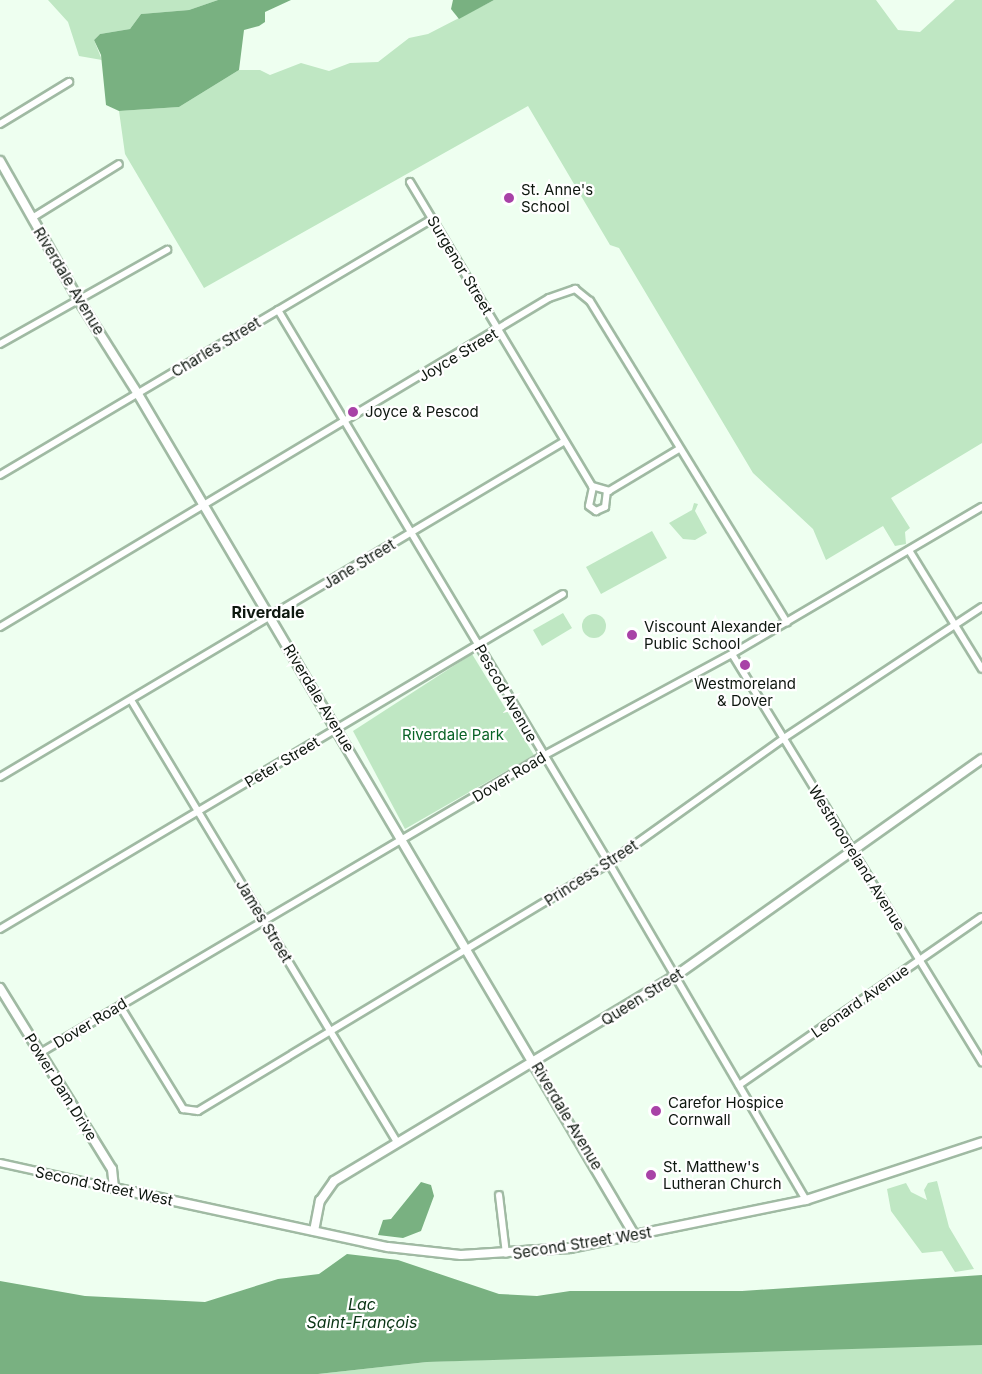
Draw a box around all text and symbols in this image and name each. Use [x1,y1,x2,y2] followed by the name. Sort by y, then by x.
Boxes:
[521,180,593,215] place label: St. Anne's School
[502,191,516,205] marker: St. Anne's School
[423,212,497,318] street label: Surgenor Street
[30,224,108,338] street label: Riverdale Avenue
[168,313,264,381] street label: Charles Street
[415,324,501,386] street label: Joyce Street
[365,403,479,421] place label: Joyce & Pescod
[346,405,360,419] marker: Joyce & Pescod
[320,535,398,593] street label: Jane Street
[231,602,305,622] district label: Riverdale
[644,617,782,652] place label: Viscount Alexander Public School
[625,628,639,642] marker: Viscount Alexander Public School
[280,641,358,755] street label: Riverdale Avenue
[471,641,541,745] street label: Pescod Avenue
[738,658,752,672] marker: Westmoreland & Dover
[694,674,796,709] place label: Westmoreland & Dover
[402,726,504,744] park label: Riverdale Park
[241,733,323,791] street label: Peter Street
[469,748,549,806] street label: Dover Road
[805,782,909,934] street label: Westmooreland Avenue
[541,836,641,910] street label: Princess Street
[232,876,296,966] street label: James Street
[808,961,912,1041] street label: Leonard Avenue
[598,965,686,1029] street label: Queen Street
[50,994,130,1052] street label: Dover Road
[21,1030,101,1144] street label: Power Dam Drive
[528,1059,606,1173] street label: Riverdale Avenue
[668,1093,784,1128] place label: Carefor Hospice Cornwall
[649,1104,663,1118] marker: Carefor Hospice Cornwall
[663,1157,782,1192] place label: St. Matthew's Lutheran Church
[33,1163,175,1209] street label: Second Street West
[644,1168,658,1182] marker: St. Matthew's Lutheran Church
[511,1223,653,1263] street label: Second Street West
[307,1294,417,1332] water label: Lac Saint-François

